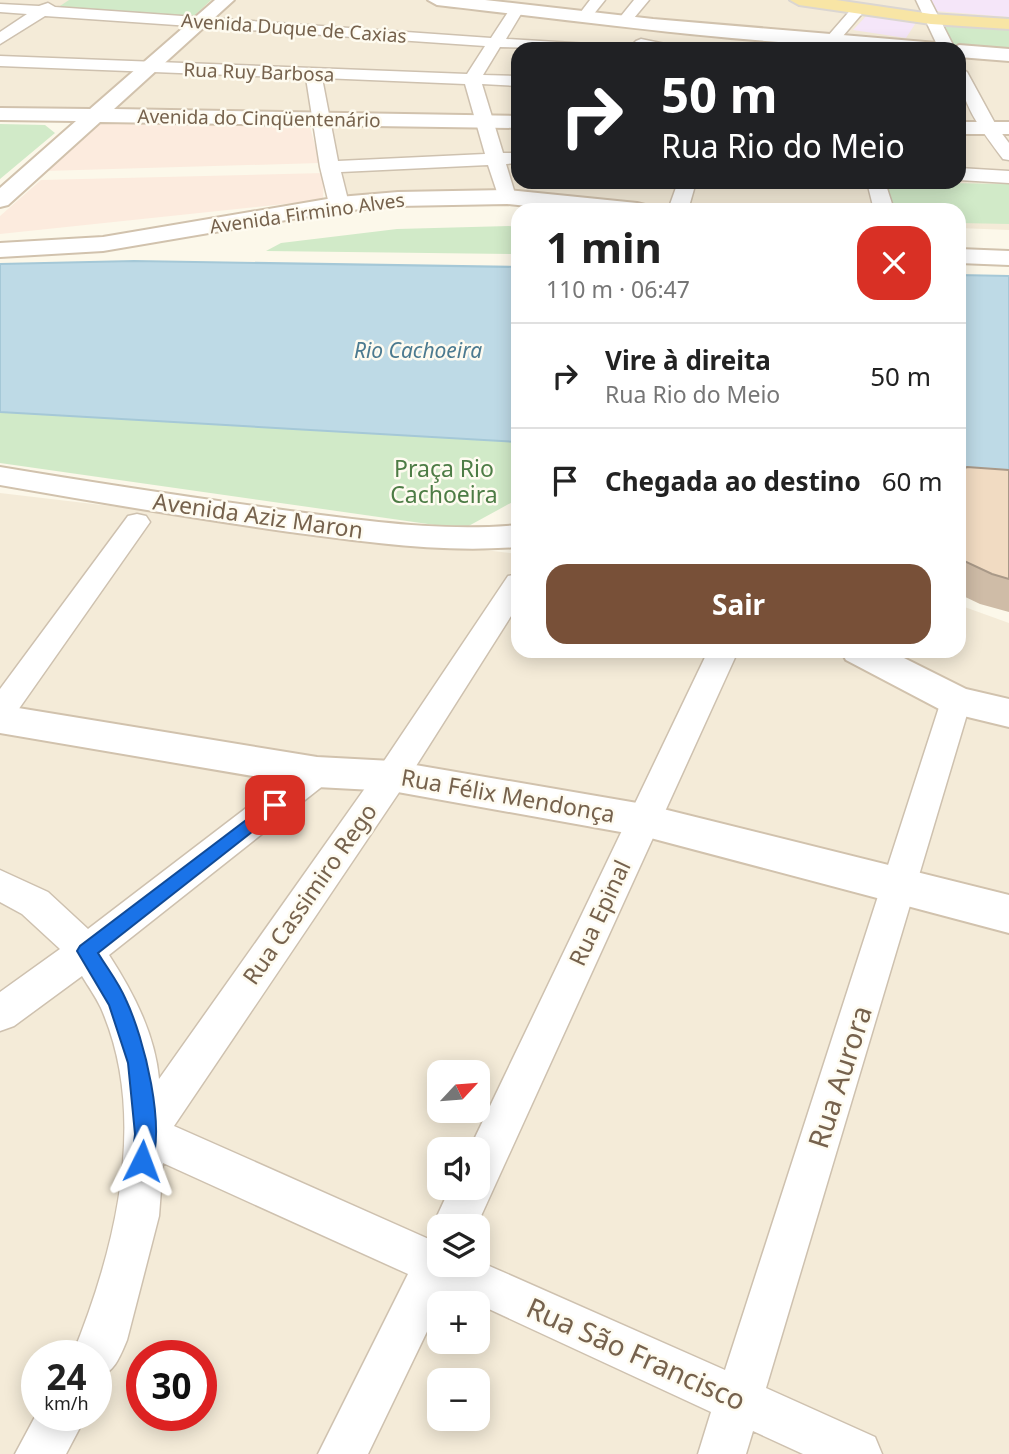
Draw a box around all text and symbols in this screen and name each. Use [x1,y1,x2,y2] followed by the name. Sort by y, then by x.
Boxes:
[180,7,408,49] street label: Avenida Duque de Caxias
[183,56,335,88] street label: Rua Ruy Barbosa
[661,61,778,127] text: 50 m
[546,70,637,161] icon: right
[137,103,381,133] street label: Avenida do Cinqüentenário
[661,124,905,167] text: Rua Rio do Meio
[208,186,406,240] street label: Avenida Firmino Alves
[546,218,662,275] text: 1 min
[857,226,931,300] button: close
[546,273,690,305] text: 110 m · 06:47
[354,336,482,364] water label: Rio Cachoeira
[605,342,771,378] text: Vire à direita
[546,357,584,395] icon: right
[870,358,931,394] text: 50 m
[605,378,780,410] text: Rua Rio do Meio
[390,452,498,510] park label: Praça Rio Cachoeira
[546,462,584,500] icon: arrive
[605,463,861,499] text: Chegada ao destino
[882,463,943,499] text: 60 m
[151,484,365,546] street label: Avenida Aziz Maron
[546,564,931,644] button: Sair
[399,760,618,830] street label: Rua Félix Mendonça
[245,775,305,835] pin
[256,786,294,824] icon: arrive
[235,796,384,990] street label: Rua Cassimiro Rego
[561,854,638,971] street label: Rua Epinal
[798,1001,880,1153] street label: Rua Aurora
[427,1060,490,1124] north arrow
[427,1060,490,1431] map controls
[105,1124,179,1198] position arrow
[427,1137,490,1200] button: sound
[427,1214,490,1277] button: layers
[521,1288,752,1418] street label: Rua São Francisco
[427,1291,490,1354] button: +
[126,1340,217,1431] speed limit sign: 30
[46,1353,87,1400] text: 24
[427,1368,490,1431] button: −
[44,1391,89,1415] text: km/h

